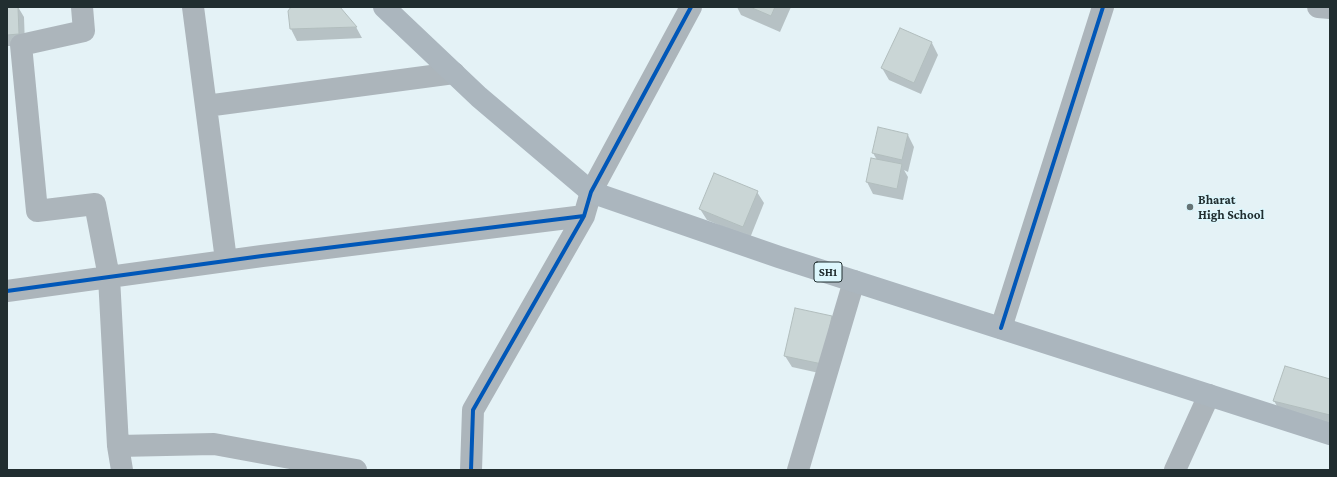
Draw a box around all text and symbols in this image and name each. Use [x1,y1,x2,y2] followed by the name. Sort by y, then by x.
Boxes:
[1198,192,1264,223] place label: Bharat High School
[1185,202,1195,212] marker: Bharat High School
[814,262,842,282] road number: SH1

